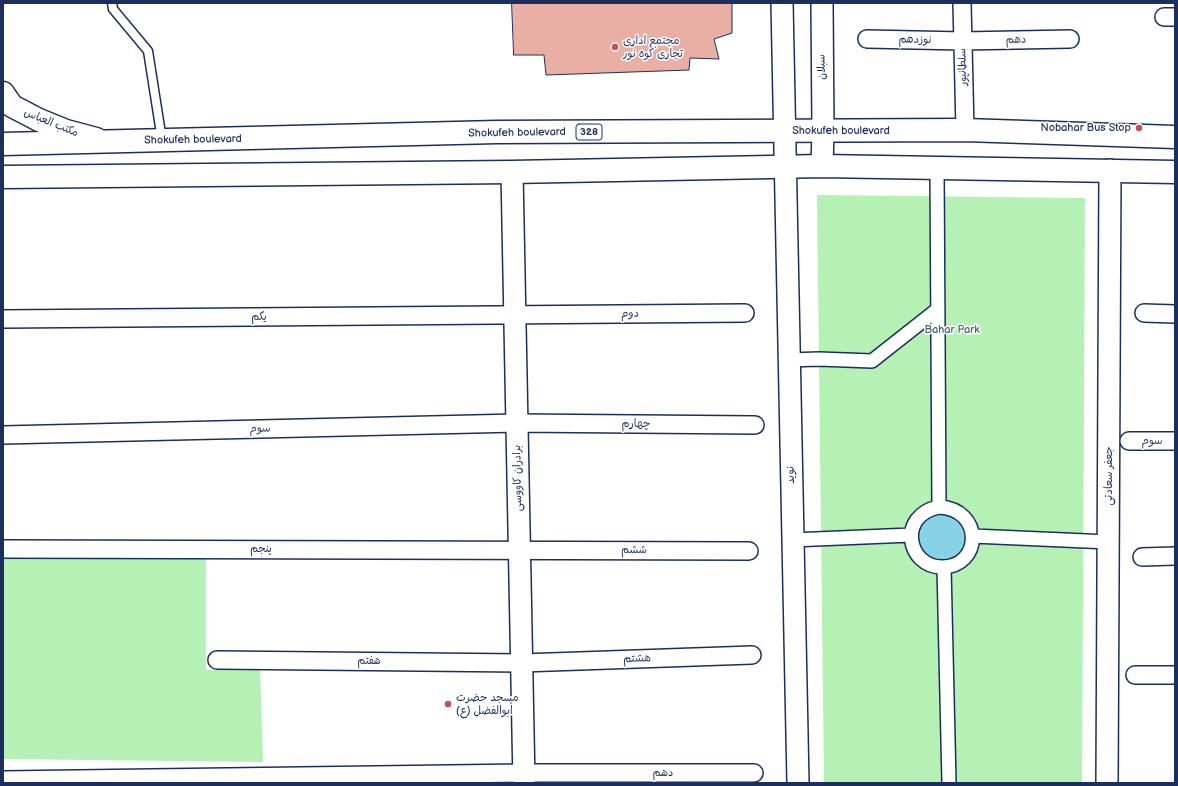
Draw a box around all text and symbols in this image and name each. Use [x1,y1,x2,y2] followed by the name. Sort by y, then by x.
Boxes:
[898,33,932,47] street label: نوزدهم
[1005,33,1027,47] street label: دهم
[623,34,683,60] place label: مجتمع اداری تجاری کوه نور
[610,42,620,52] marker: مجتمع اداری تجاری کوه نور
[956,48,970,86] street label: سلطانپور
[815,54,829,80] street label: سبلان
[22,106,80,140] street label: مکتب العباس
[1040,121,1131,135] place label: Nobahar Bus Stop
[1134,123,1144,133] marker: Nobahar Bus Stop
[576,124,602,140] road number: 328
[792,124,890,138] street label: Shokufeh boulevard
[468,126,566,140] street label: Shokufeh boulevard
[144,133,242,147] street label: Shokufeh boulevard
[621,307,639,321] street label: دوم
[251,310,267,324] street label: یکم
[924,323,980,337] park label: Bahar Park
[621,417,651,431] street label: چهارم
[249,422,271,436] street label: سوم
[1142,434,1162,448] street label: سوم
[511,445,525,511] street label: برادران کاووسی
[1102,446,1116,506] street label: جعفر سعادتی
[784,466,798,484] street label: نوید
[250,542,272,556] street label: پنجم
[621,543,647,557] street label: ششم
[623,652,651,666] street label: هشتم
[357,654,381,668] street label: هفتم
[456,691,519,717] place label: مسجد حضرت ابوالفضل (ع)
[443,699,453,709] marker: مسجد حضرت ابوالفضل (ع)
[653,766,673,780] street label: دهم

